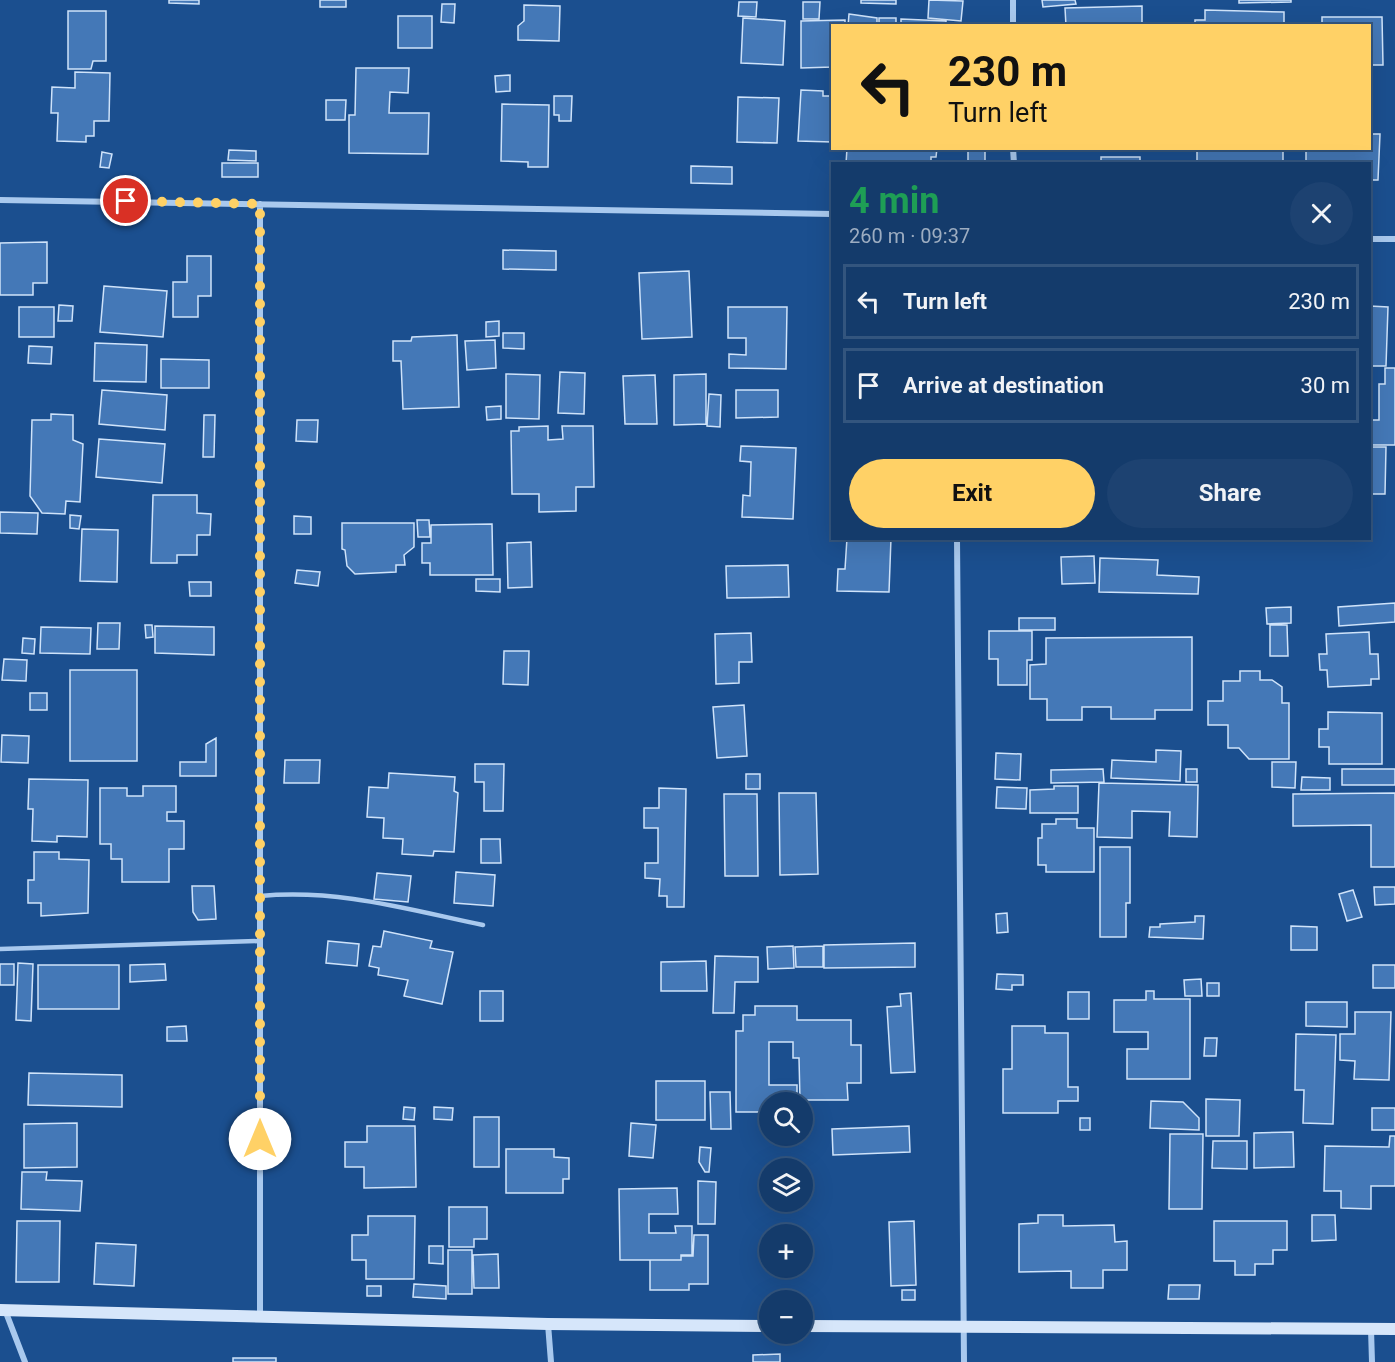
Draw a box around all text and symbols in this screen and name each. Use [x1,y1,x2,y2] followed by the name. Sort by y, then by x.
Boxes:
[948,47,1067,96] text: 230 m
[849,48,927,126] icon: left
[948,97,1048,129] text: Turn left
[100,175,151,226] pin
[849,180,940,222] text: 4 min
[1290,182,1353,245] button: close
[109,184,142,217] icon: arrive
[849,224,970,248] text: 260 m · 09:37
[852,285,885,318] icon: left
[903,289,987,314] text: Turn left
[1288,289,1350,314] text: 230 m
[852,369,885,402] icon: arrive
[903,373,1104,398] text: Arrive at destination
[1301,373,1350,398] text: 30 m
[849,459,1095,528] button: Exit
[1107,459,1353,528] button: Share
[759,1092,813,1344] map controls
[759,1092,813,1146] button: search
[228,1107,292,1171] position arrow
[759,1158,813,1212] button: layers
[759,1224,813,1278] button: +
[759,1290,813,1344] button: −

